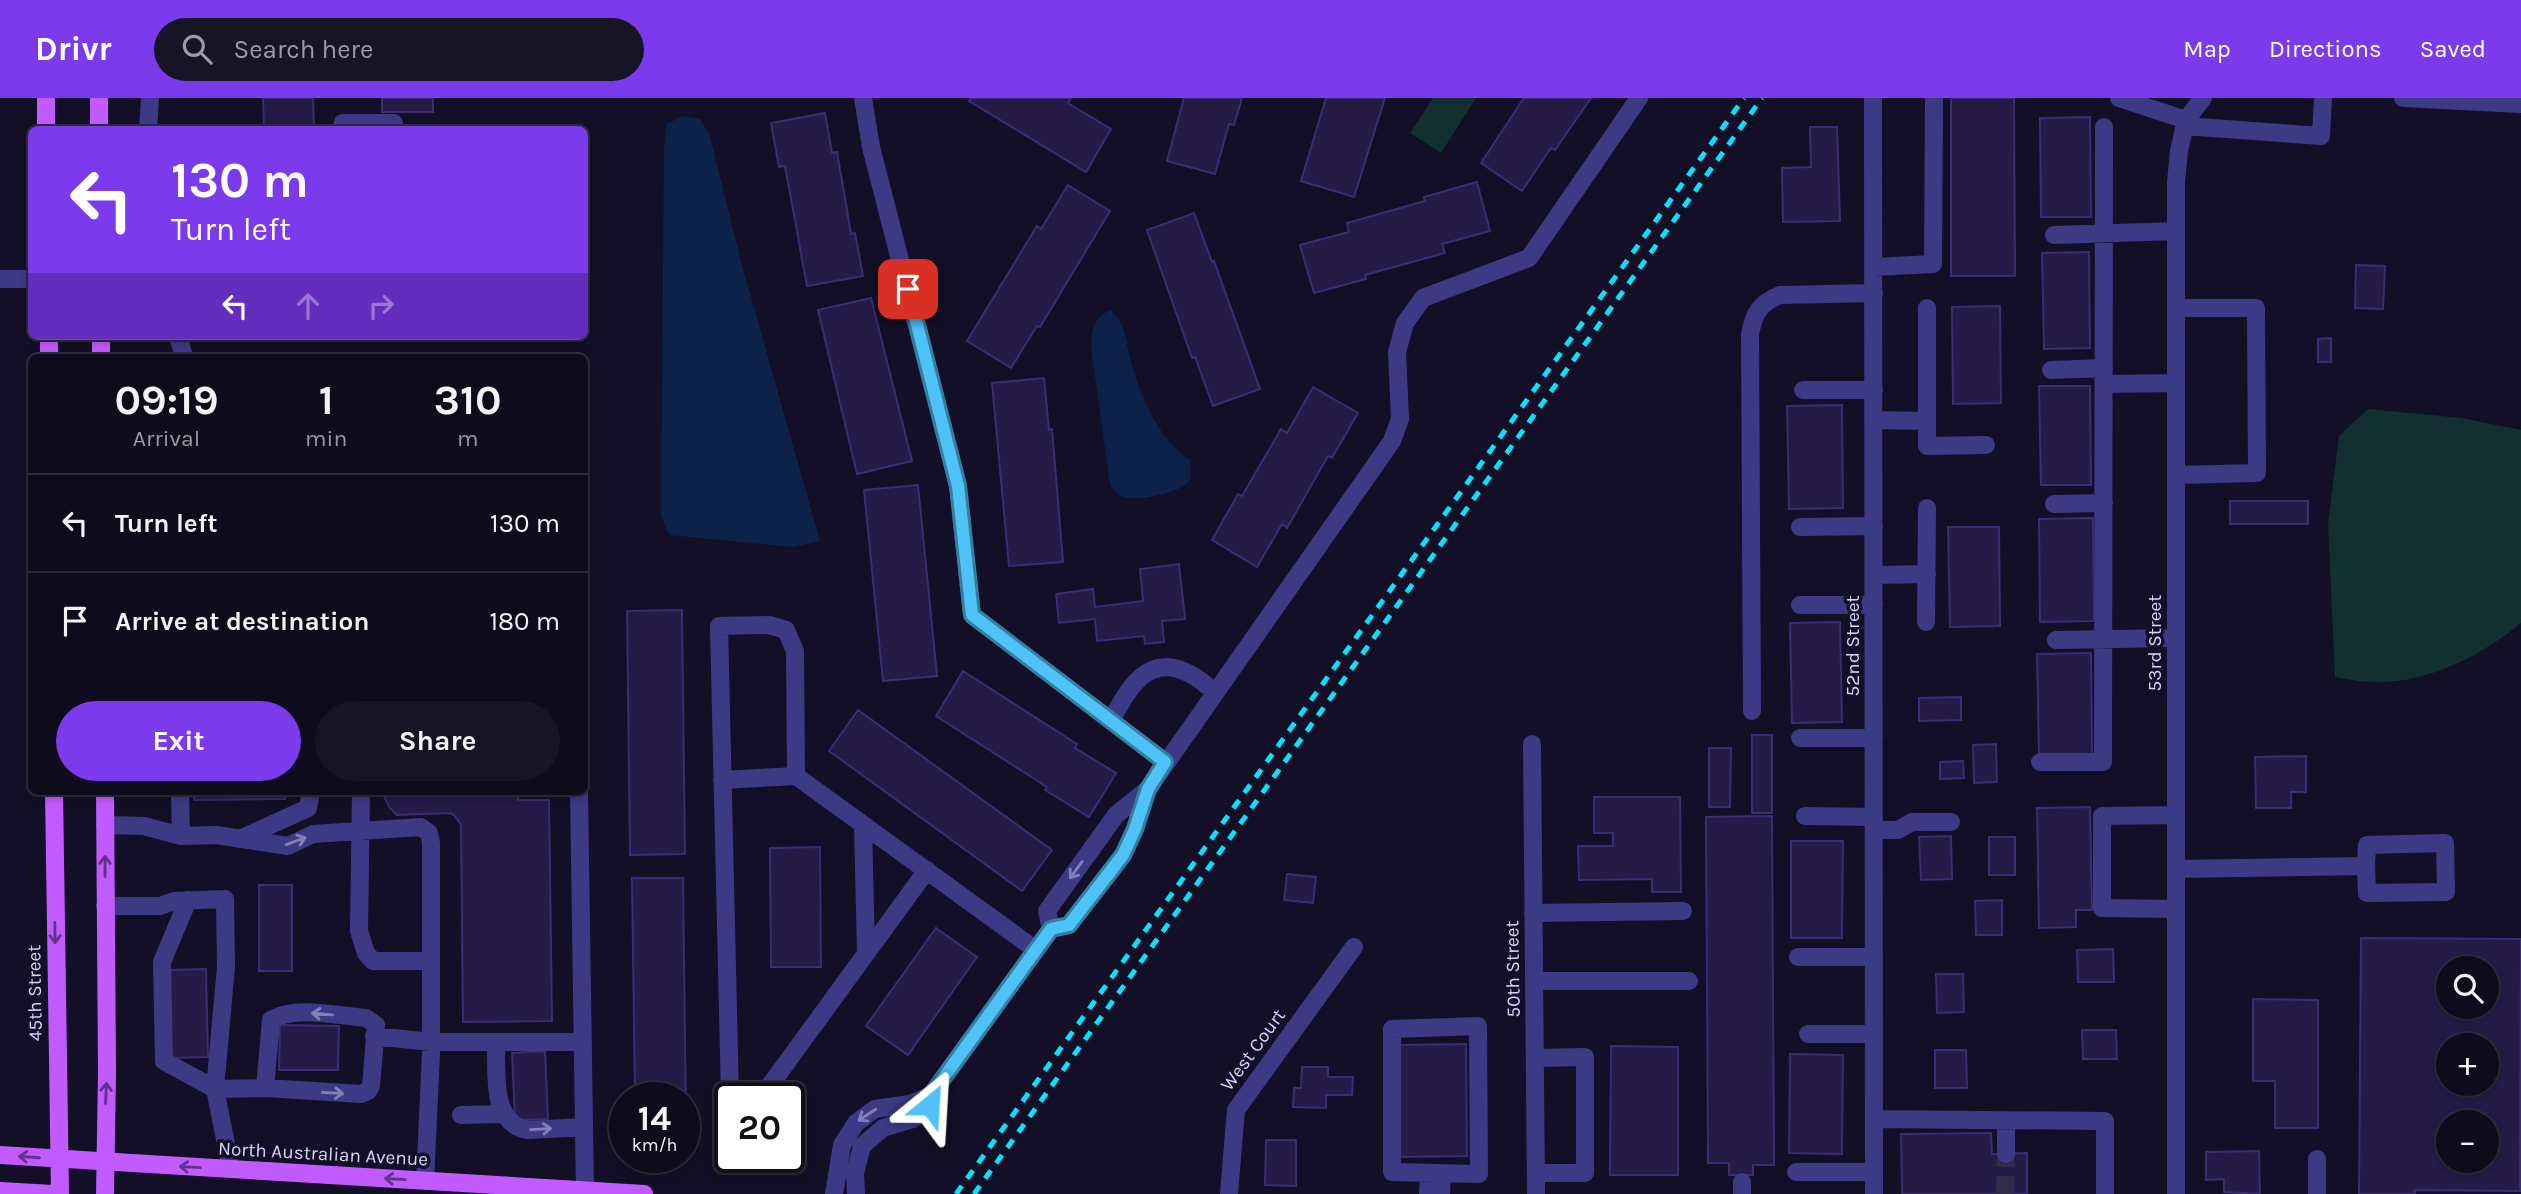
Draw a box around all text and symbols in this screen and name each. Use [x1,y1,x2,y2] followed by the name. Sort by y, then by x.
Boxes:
[154,18,644,81] search box
[35,30,112,68] text: Drivr
[178,30,216,68] icon: search
[234,34,373,65] text: Search here
[2183,35,2231,63] text: Map
[2269,35,2382,63] text: Directions
[2420,35,2486,63] text: Saved
[171,152,309,209] text: 130 m
[56,154,147,245] icon: left
[171,211,291,248] text: Turn left
[878,259,938,319] pin
[889,270,927,308] icon: arrive
[216,287,254,325] icon: left
[289,287,327,325] icon: ahead
[362,287,400,325] icon: right
[114,375,219,425] text: 09:19
[319,375,334,425] text: 1
[434,375,502,425] text: 310
[133,425,200,452] text: Arrival
[305,425,347,452] text: min
[457,425,478,452] text: m
[56,504,94,542] icon: left
[115,508,217,539] text: Turn left
[490,508,560,539] text: 130 m
[1842,595,1864,697] street label: 52nd Street
[2144,595,2166,691] street label: 53rd Street
[56,602,94,640] icon: arrive
[115,606,369,637] text: Arrive at destination
[490,606,560,637] text: 180 m
[56,701,301,781] button: Exit
[315,701,560,781] button: Share
[285,834,306,846] one-way arrow
[98,855,112,878] one-way arrow
[1069,860,1083,879] one-way arrow
[1501,920,1525,1018] street label: 50th Street
[48,921,62,944] one-way arrow
[23,945,47,1041] street label: 45th Street
[2436,956,2499,1173] map controls
[2436,956,2499,1019] button: search
[1216,1005,1290,1095] street label: West Court
[311,1007,334,1020] one-way arrow
[2436,1033,2499,1096] button: +
[893,1068,967,1142] position arrow
[100,1082,113,1105] one-way arrow
[714,1082,805,1173] speed limit sign: 20
[321,1086,344,1099] one-way arrow
[638,1098,671,1139] text: 14
[858,1108,877,1123] one-way arrow
[2436,1110,2499,1173] button: −
[529,1122,552,1135] one-way arrow
[632,1134,677,1156] text: km/h
[217,1138,429,1170] street label: North Australian Avenue
[18,1150,41,1163] one-way arrow
[179,1160,202,1173] one-way arrow
[384,1172,406,1185] one-way arrow

